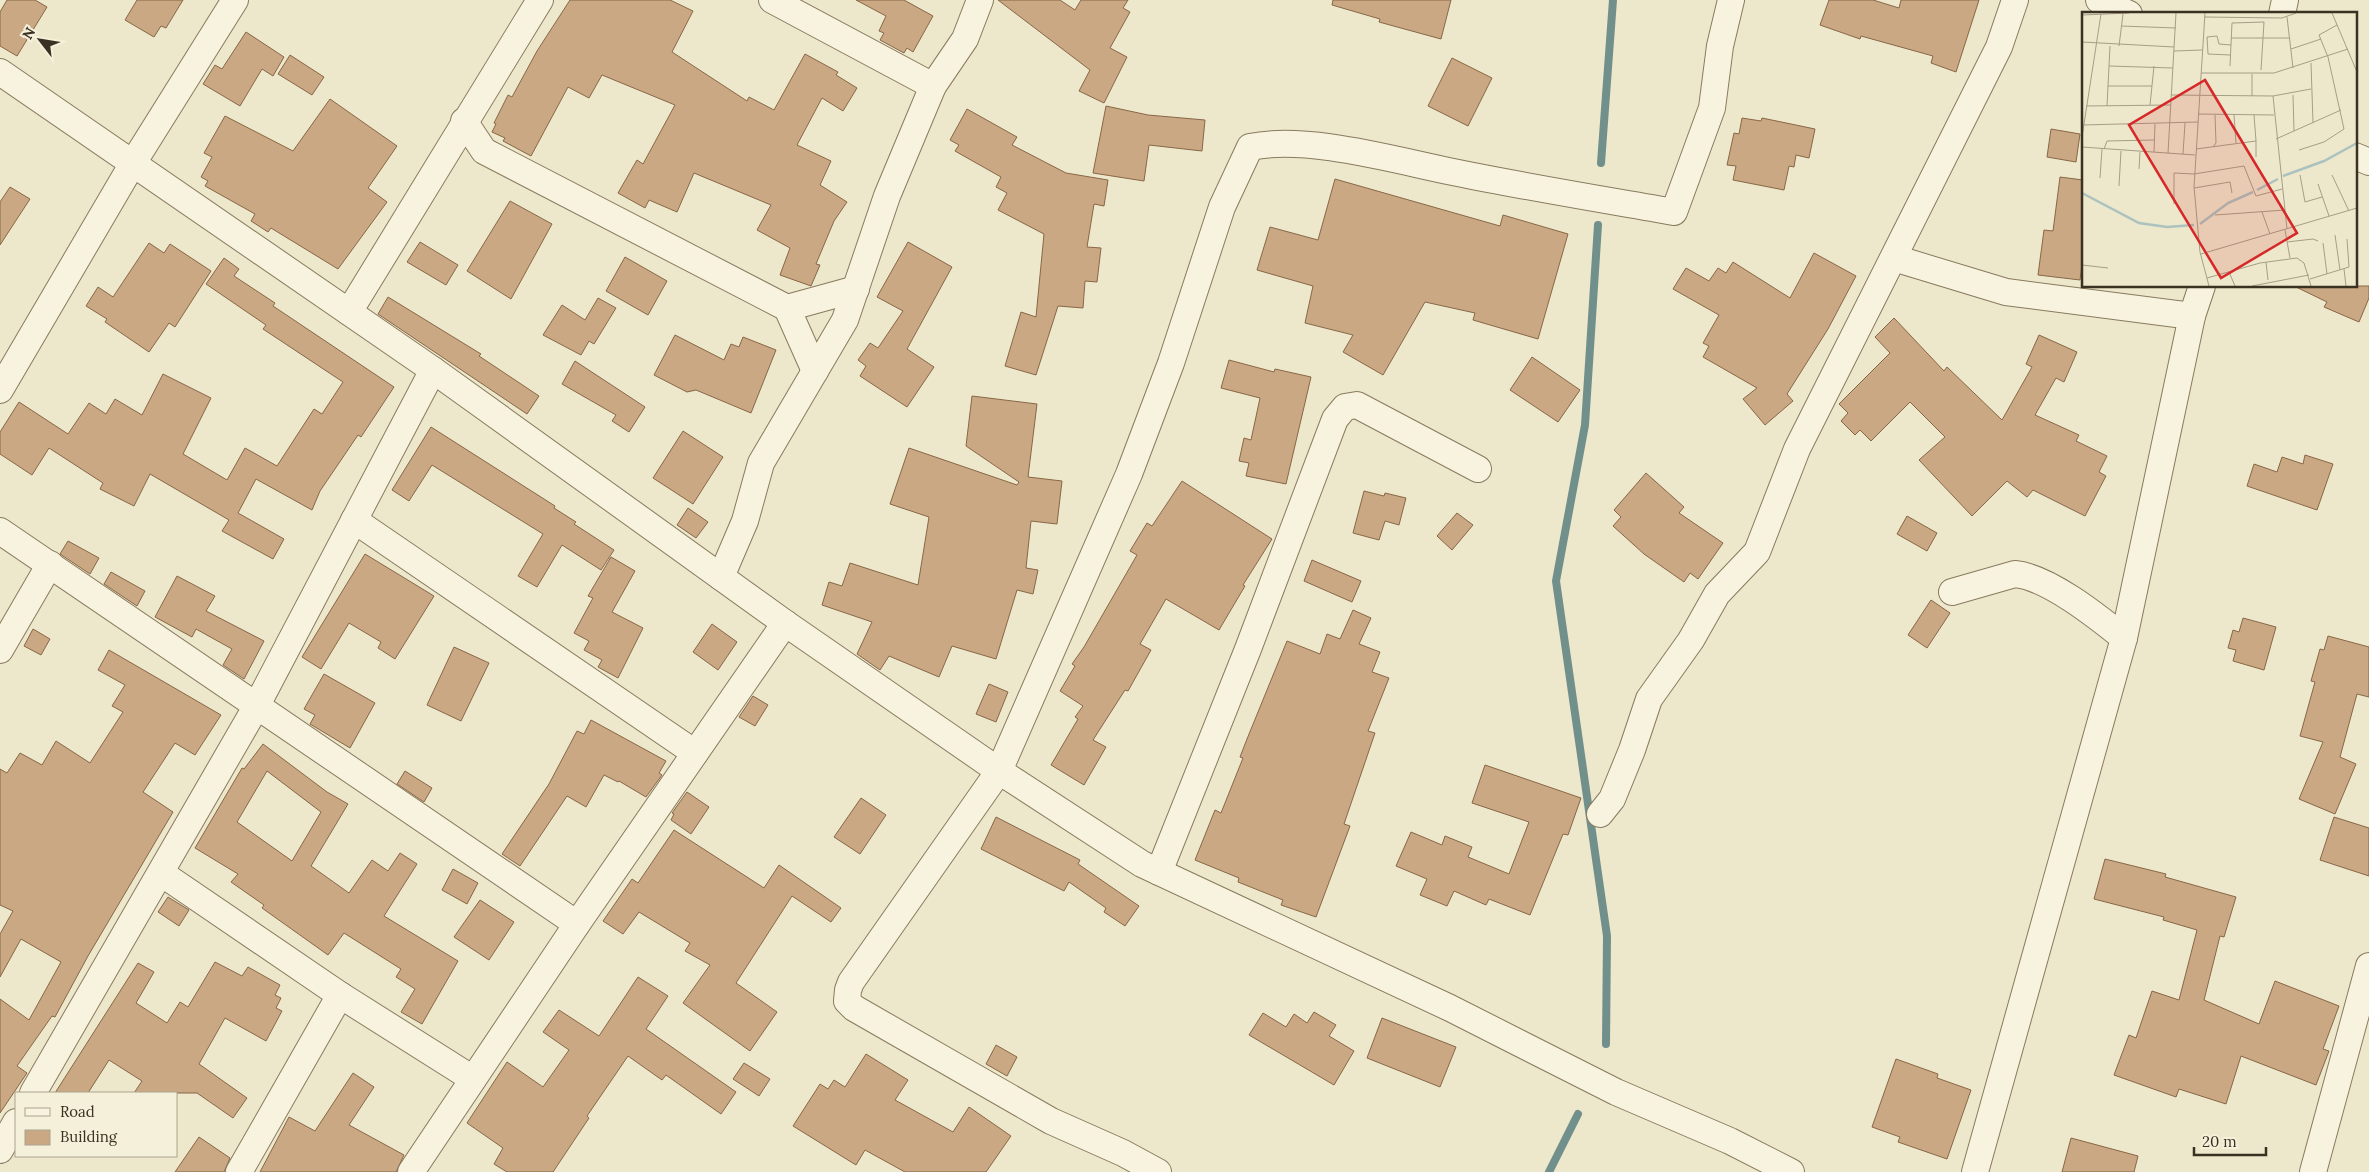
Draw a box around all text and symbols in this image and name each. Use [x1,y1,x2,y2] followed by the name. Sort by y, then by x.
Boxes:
[2082,12,2356,288] inset map
[15,15,65,65] north arrow
[18,24,39,43] text: N
[15,1092,178,1157] legend
[60,1102,95,1121] text: Road
[2194,1124,2266,1156] scale bar
[60,1127,118,1146] text: Building
[2202,1132,2237,1151] text: 20 m

